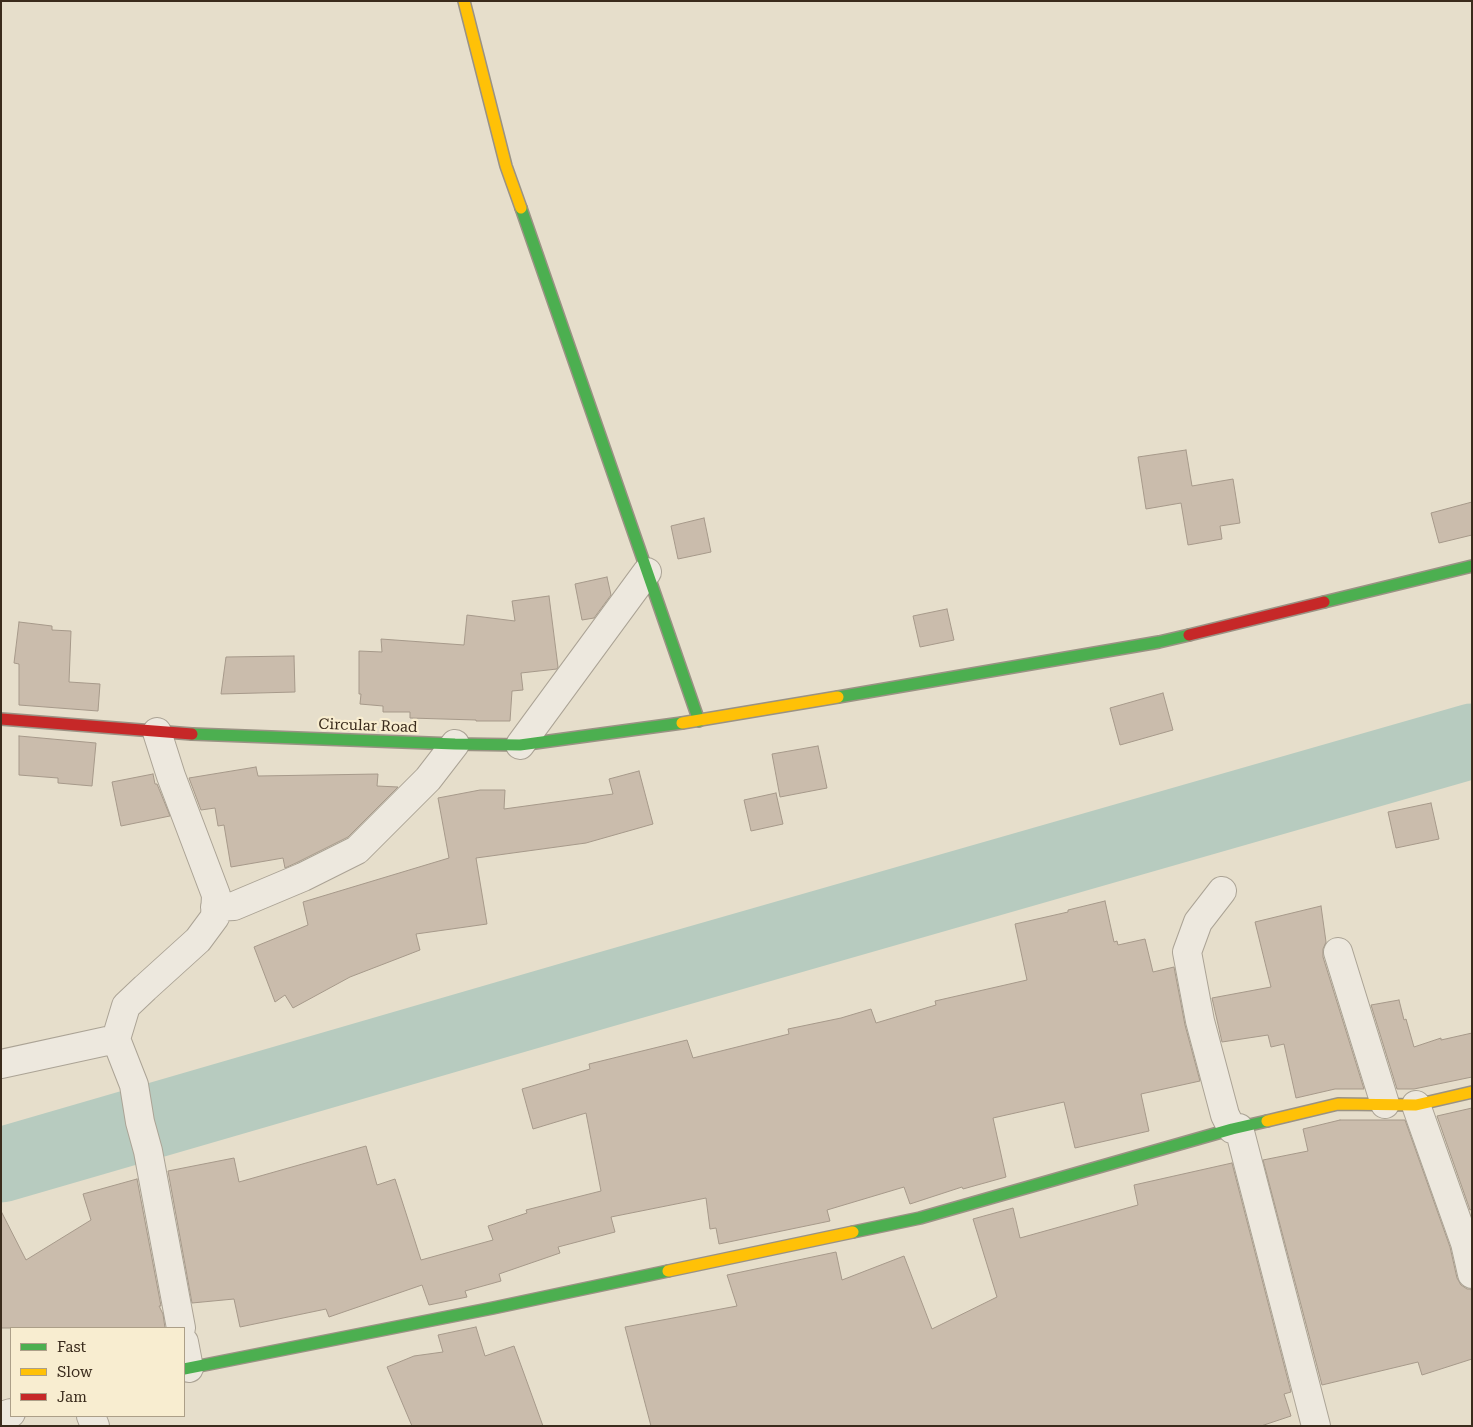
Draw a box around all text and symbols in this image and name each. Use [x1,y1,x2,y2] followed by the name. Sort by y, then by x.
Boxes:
[318,715,418,737] street label: Circular Road
[10,1327,185,1417] legend
[57,1338,86,1356] text: Fast
[57,1363,92,1381] text: Slow
[57,1388,87,1406] text: Jam

